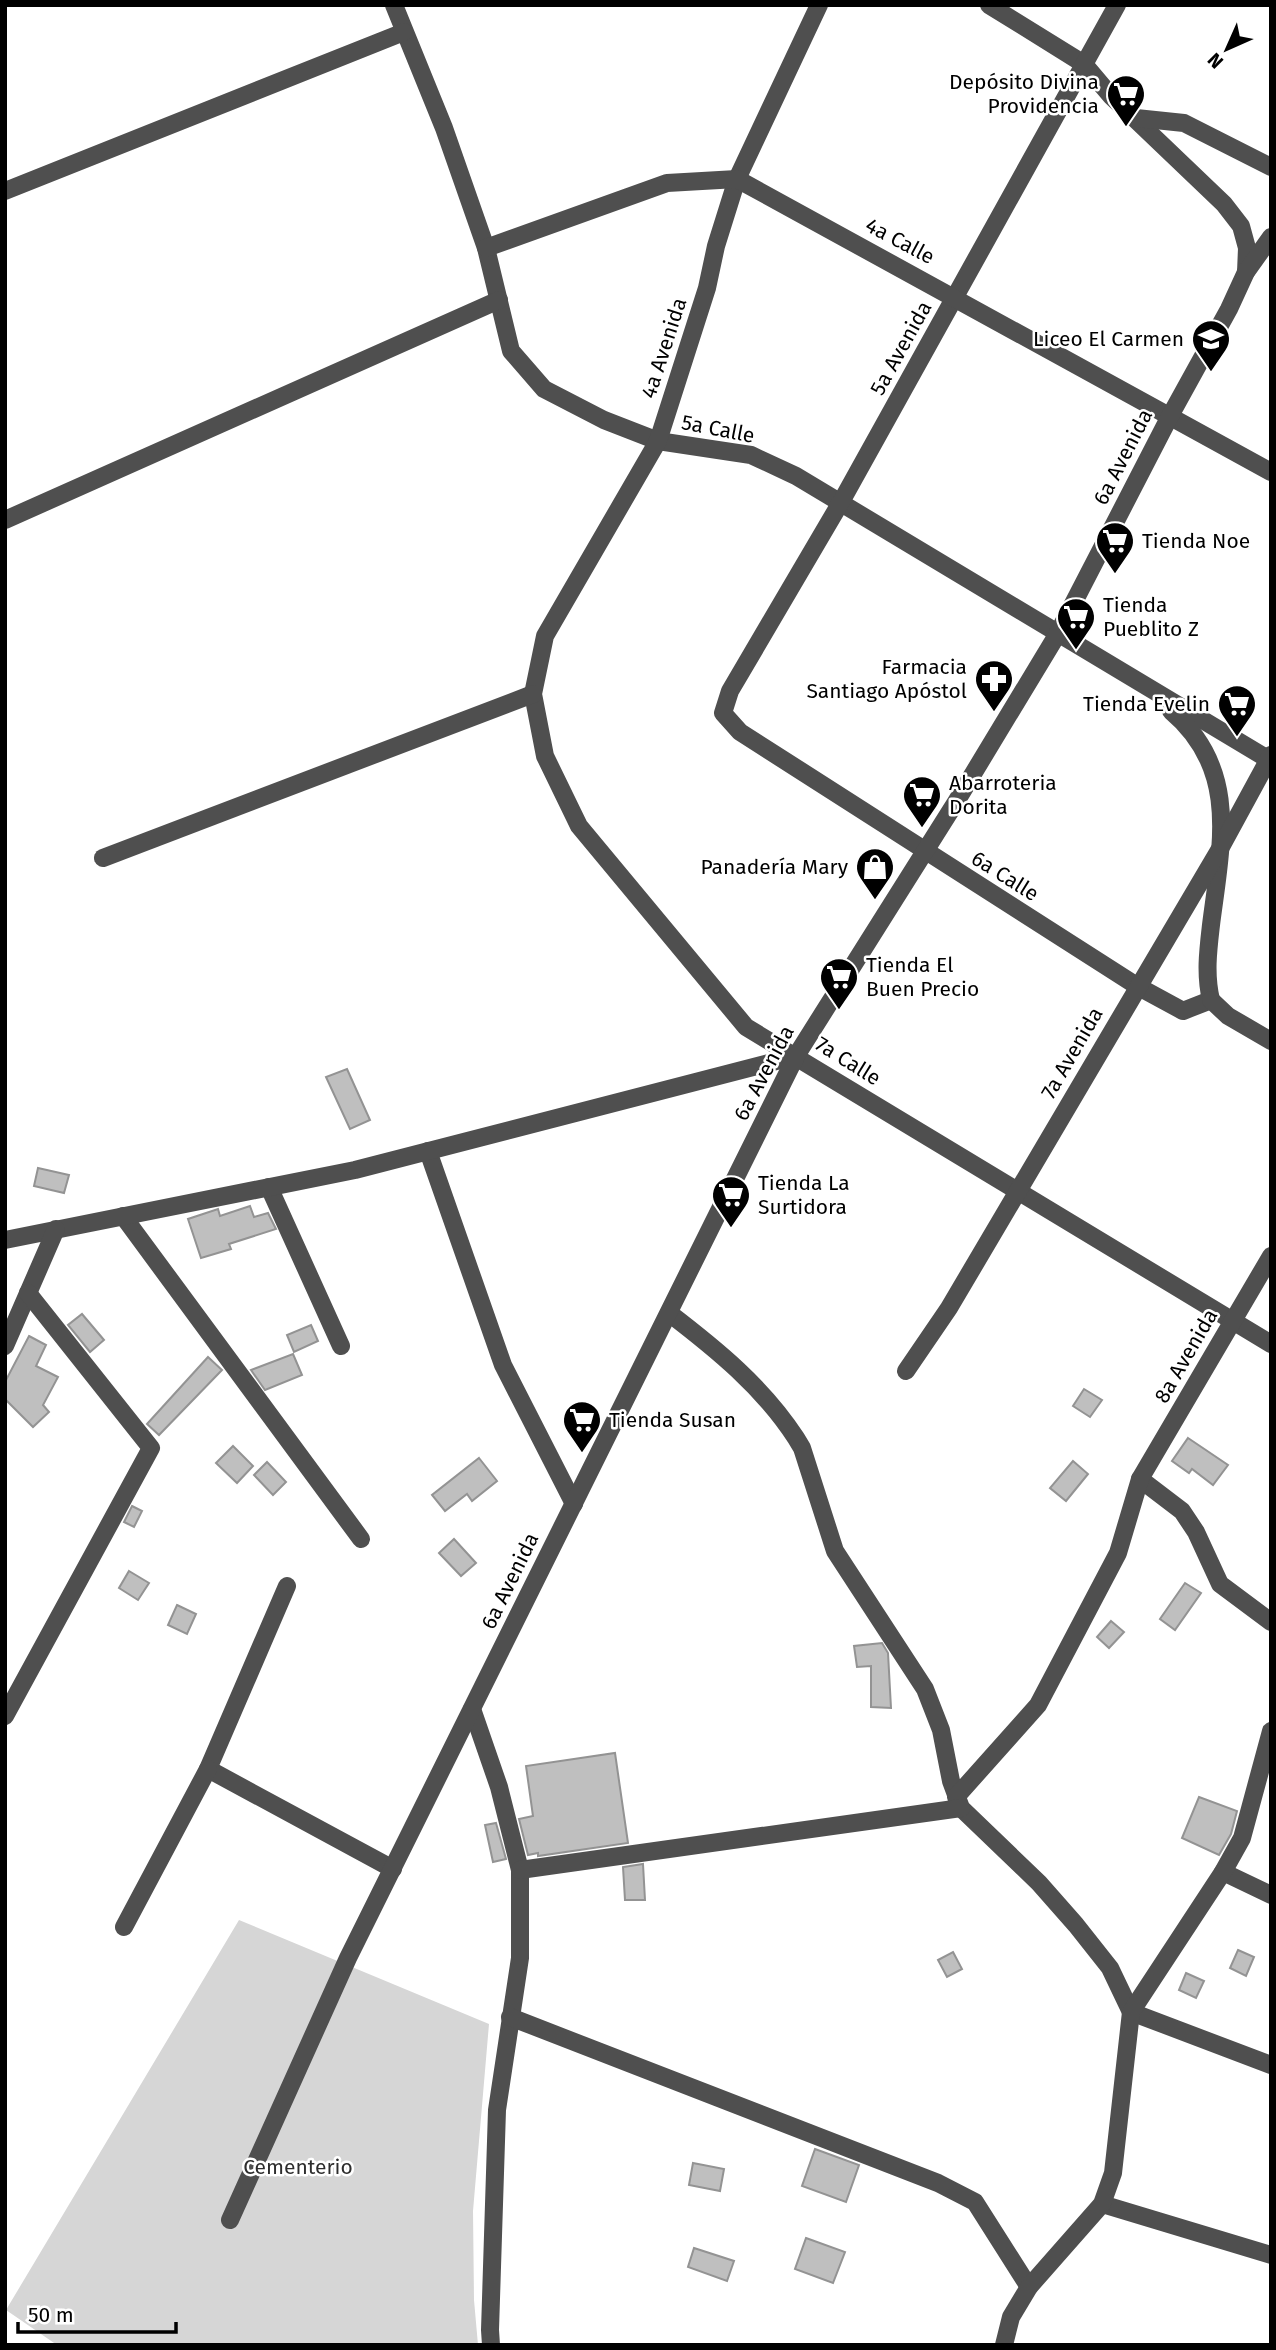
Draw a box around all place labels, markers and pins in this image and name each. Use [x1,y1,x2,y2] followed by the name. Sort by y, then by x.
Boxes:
[949,69,1099,119] place label: Depósito Divina Providencia
[1105,73,1147,128] supermarket icon: Depósito Divina Providencia
[1190,318,1232,373] school or university icon: Liceo El Carmen
[1033,326,1184,352] place label: Liceo El Carmen
[1094,520,1136,575] supermarket icon: Tienda Noe
[1142,528,1250,554] place label: Tienda Noe
[1103,592,1199,642] place label: Tienda Pueblito Z
[1055,596,1097,651] supermarket icon: Tienda Pueblito Z
[806,654,967,704] place label: Farmacia Santiago Apóstol
[973,658,1015,713] pharmacy icon: Farmacia Santiago Apóstol
[1216,683,1258,738] supermarket icon: Tienda Evelin
[1083,691,1210,717] place label: Tienda Evelin
[949,770,1057,820] place label: Abarroteria Dorita
[901,774,943,829] supermarket icon: Abarroteria Dorita
[854,846,896,901] shop icon: Panadería Mary
[701,854,849,880] place label: Panadería Mary
[866,952,979,1002] place label: Tienda El Buen Precio
[818,956,860,1011] supermarket icon: Tienda El Buen Precio
[758,1170,850,1220] place label: Tienda La Surtidora
[710,1174,752,1229] supermarket icon: Tienda La Surtidora
[561,1399,603,1454] supermarket icon: Tienda Susan
[609,1407,736,1433] place label: Tienda Susan

